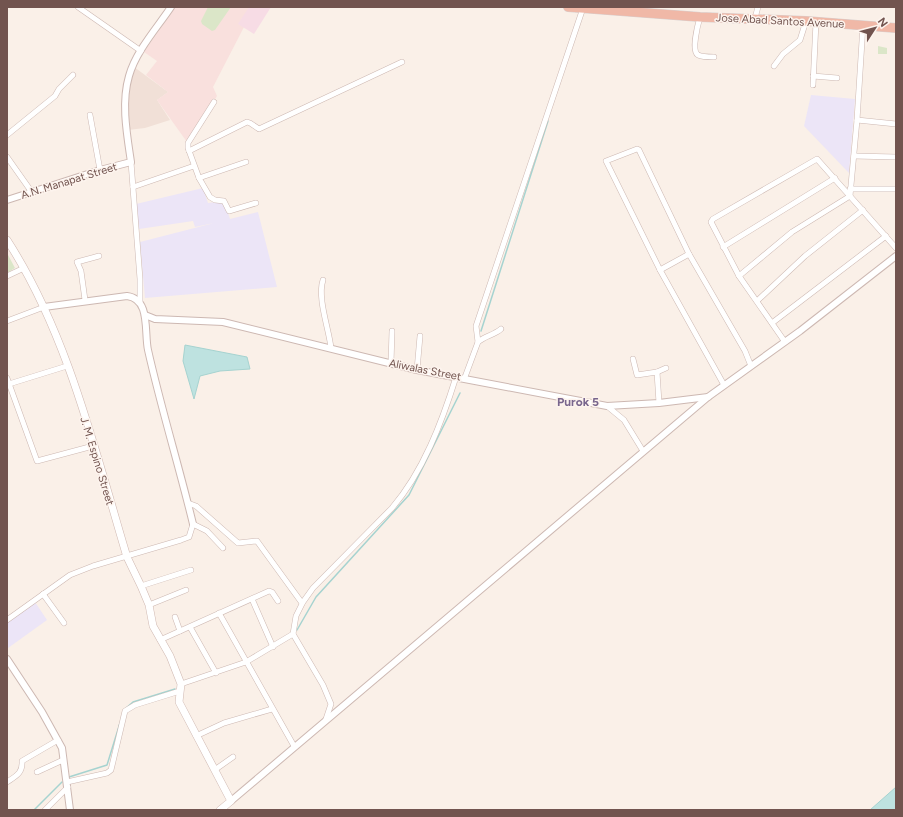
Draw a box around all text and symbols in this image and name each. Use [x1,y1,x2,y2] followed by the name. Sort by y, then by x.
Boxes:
[855,8,895,48] north arrow
[715,11,845,31] street label: Jose Abad Santos Avenue
[875,15,890,30] text: N
[19,160,119,202] street label: A.N. Manapat Street
[388,357,462,383] street label: Aliwalas Street
[557,395,599,409] district label: Purok 5
[77,415,117,507] street label: J. M. Espino Street

